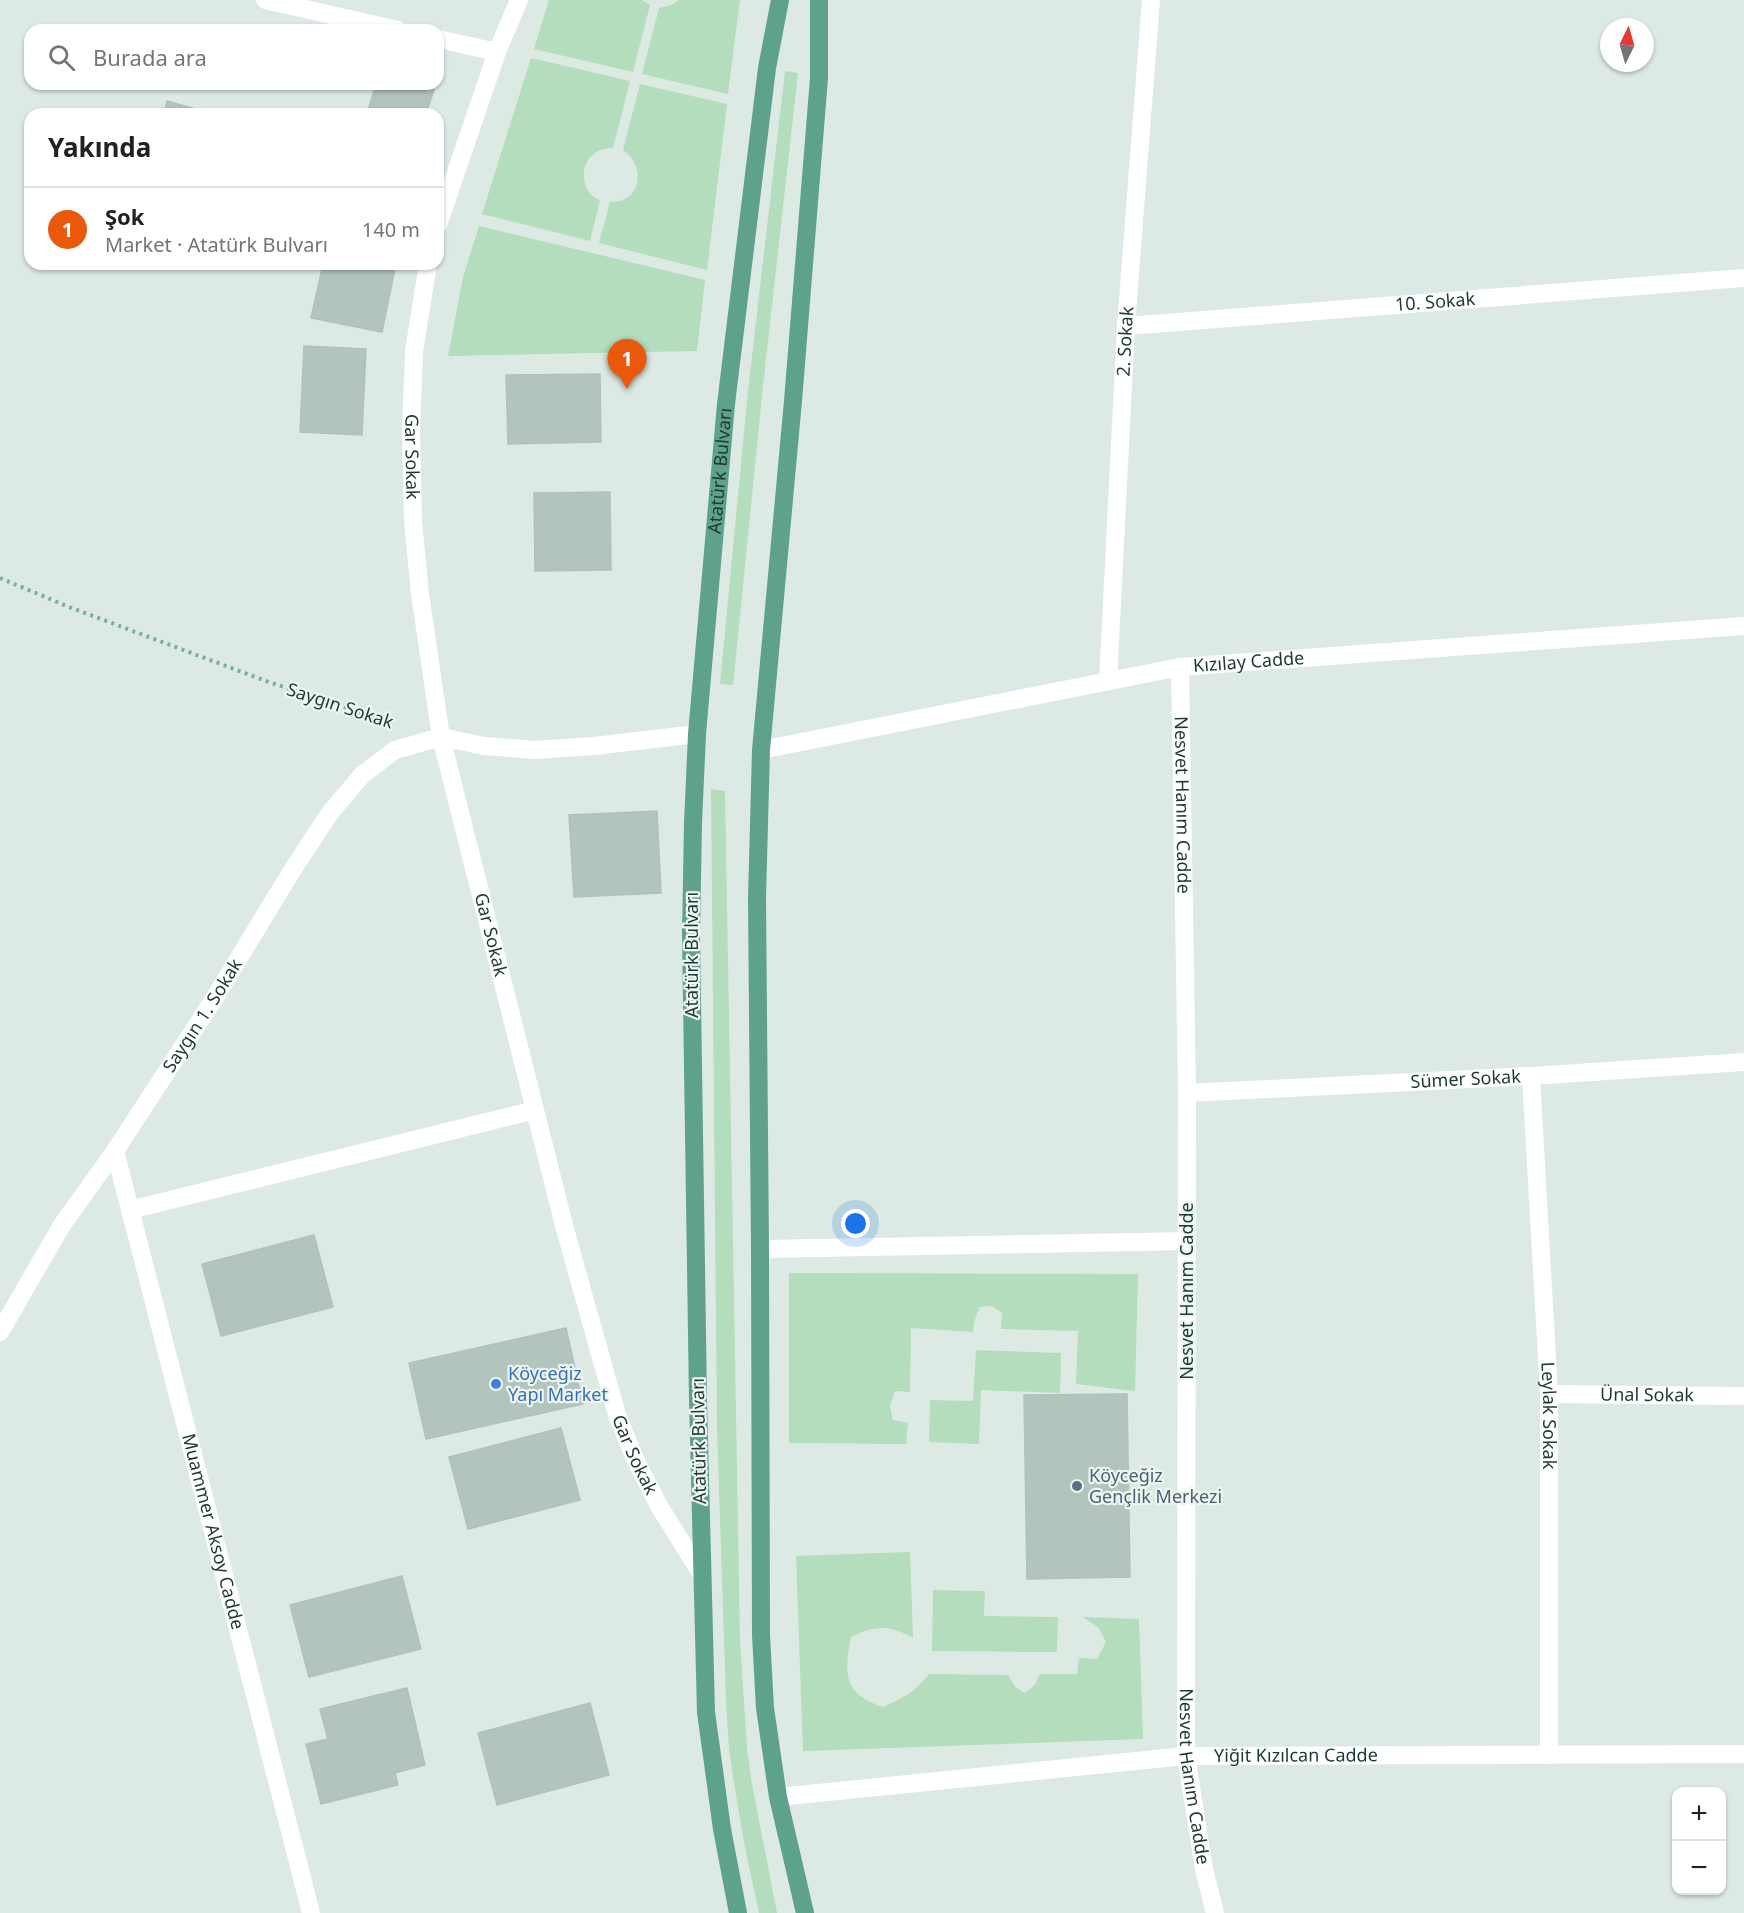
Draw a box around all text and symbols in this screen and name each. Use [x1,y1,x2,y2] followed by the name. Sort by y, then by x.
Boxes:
[1600,18,1654,72] north arrow
[24,24,444,90] search box
[45,41,78,74] icon: search
[93,42,207,72] text: Burada ara
[48,129,151,165] text: Yakında
[105,201,145,231] text: Şok
[62,216,73,243] text: 1
[362,216,420,243] text: 140 m
[105,231,328,258] text: Market · Atatürk Bulvarı
[1394,286,1476,316] street label: 10. Sokak
[1110,305,1138,377] street label: 2. Sokak
[608,340,646,389] pin: 1
[702,407,737,535] street label: Atatürk Bulvarı
[400,414,426,500] street label: Gar Sokak
[1192,645,1305,677] street label: Kızılay Cadde
[284,677,397,734] street label: Saygın Sokak
[1170,716,1197,894] street label: Nesvet Hanım Cadde
[470,890,514,979] street label: Gar Sokak
[679,892,703,1018] street label: Atatürk Bulvarı
[156,953,247,1077] street label: Saygın 1. Sokak
[1410,1064,1522,1093] street label: Sümer Sokak
[1174,1202,1198,1380] street label: Nesvet Hanım Cadde
[841,1209,870,1238] your location
[508,1361,608,1406] place label: Köyceğiz Yapı Market
[1536,1361,1562,1470] street label: Leylak Sokak
[489,1377,503,1391] marker: Köyceğiz Yapı Market
[685,1378,711,1504] street label: Atatürk Bulvarı
[1600,1382,1694,1406] street label: Ünal Sokak
[607,1411,664,1499] street label: Gar Sokak
[177,1431,251,1632] street label: Muammer Aksoy Cadde
[1089,1463,1222,1508] place label: Köyceğiz Gençlik Merkezi
[1070,1479,1084,1493] marker: Köyceğiz Gençlik Merkezi
[1174,1688,1216,1866] street label: Nesvet Hanım Cadde
[1214,1742,1378,1767] street label: Yiğit Kızılcan Cadde
[1672,1787,1726,1895] map controls
[1672,1787,1726,1841] button: +
[1672,1841,1726,1895] button: −

